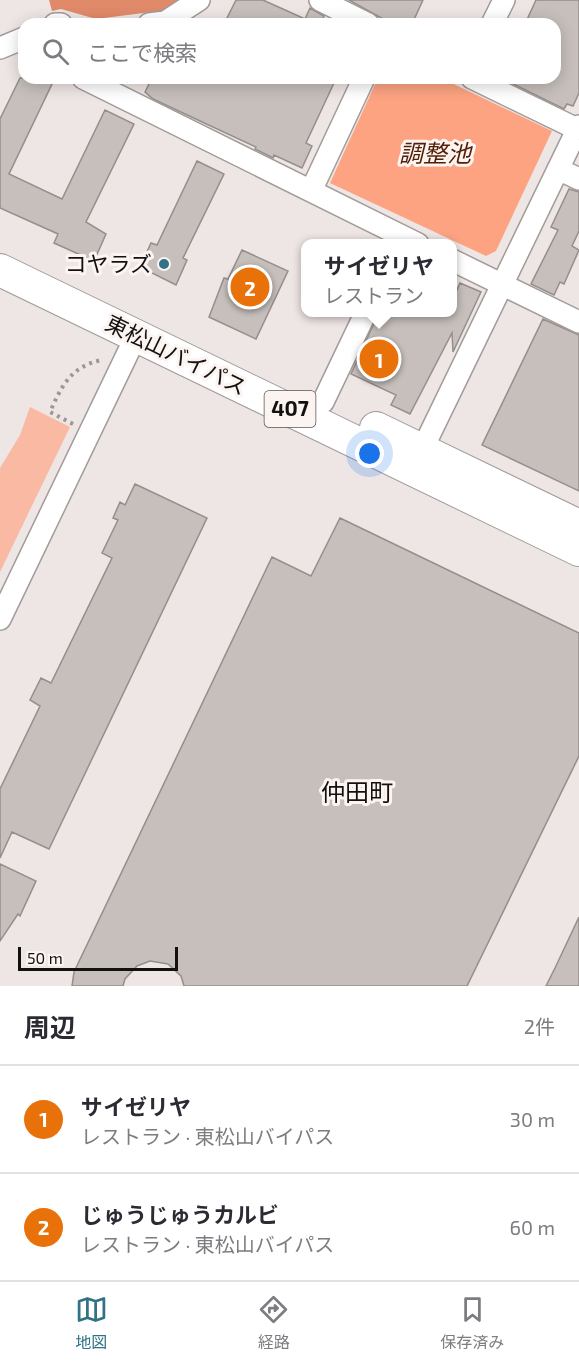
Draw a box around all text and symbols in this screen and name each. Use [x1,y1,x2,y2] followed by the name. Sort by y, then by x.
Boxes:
[18,18,561,84] search box
[39,35,72,68] icon: search
[87,39,197,65] text: ここで検索
[399,138,473,167] water label: 調整池
[301,239,457,317] popup
[64,250,152,276] place label: コヤラズ
[324,252,434,278] text: サイゼリヤ
[157,257,171,271] marker: コヤラズ
[230,264,270,310] pin: 2
[324,283,424,307] text: レストラン
[102,309,251,399] street label: 東松山バイパス
[360,336,398,382] pin: 1
[264,391,316,427] road number: 407
[355,439,384,468] your location
[321,777,393,806] district label: 仲田町
[18,944,178,972] scale bar
[27,948,63,967] text: 50 m
[24,1011,76,1042] text: 周辺
[524,1014,555,1038] text: 2件
[81,1093,191,1119] text: サイゼリヤ
[39,1107,48,1131] text: 1
[510,1107,555,1131] text: 30 m
[81,1124,334,1148] text: レストラン · 東松山バイパス
[81,1201,279,1227] text: じゅうじゅうカルビ
[38,1215,49,1239] text: 2
[510,1215,555,1239] text: 60 m
[81,1232,334,1256] text: レストラン · 東松山バイパス
[75,1293,108,1353] tab: 地図
[257,1293,290,1353] tab: 経路
[440,1293,504,1353] tab: 保存済み

